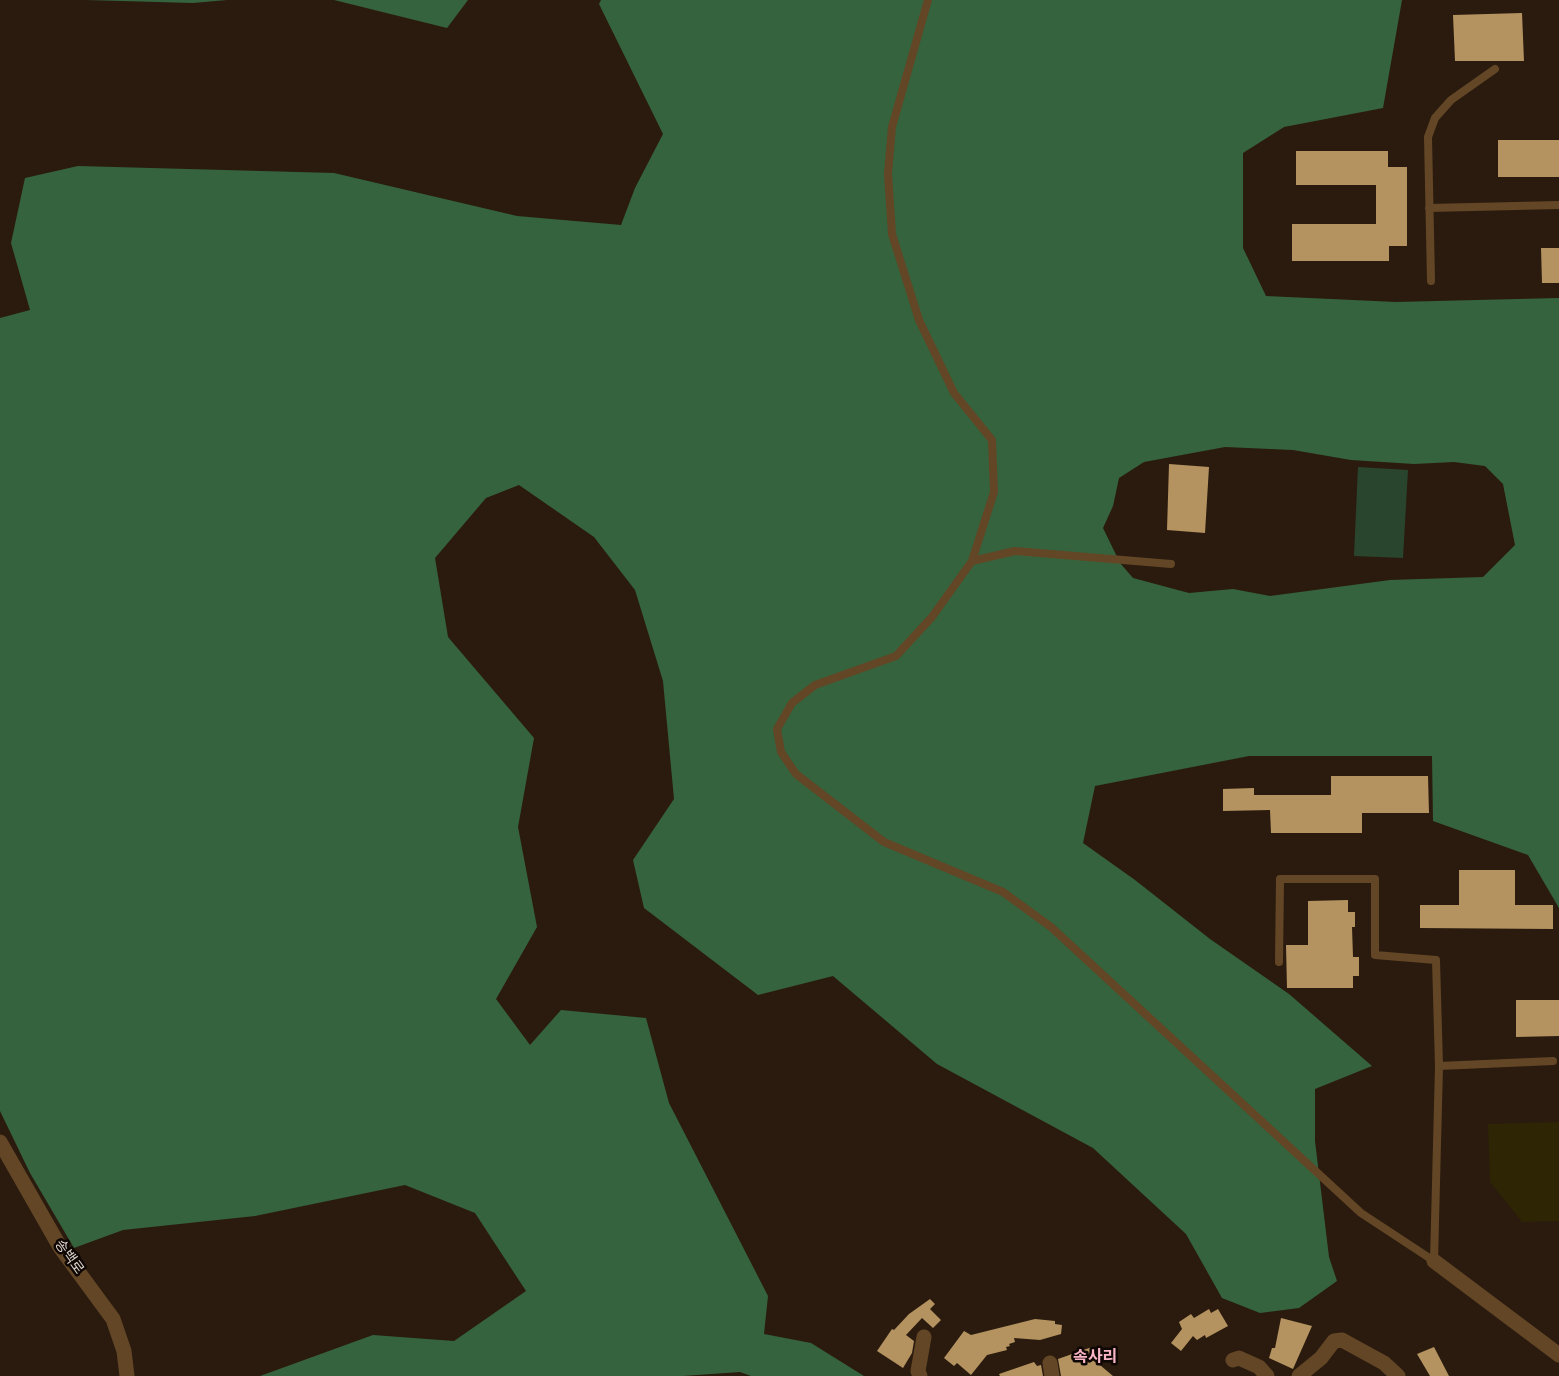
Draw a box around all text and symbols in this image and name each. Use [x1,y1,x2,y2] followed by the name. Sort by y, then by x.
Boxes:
[51,1236,87,1278] street label: 송백로
[1073,1347,1117,1367] district label: 속사리

